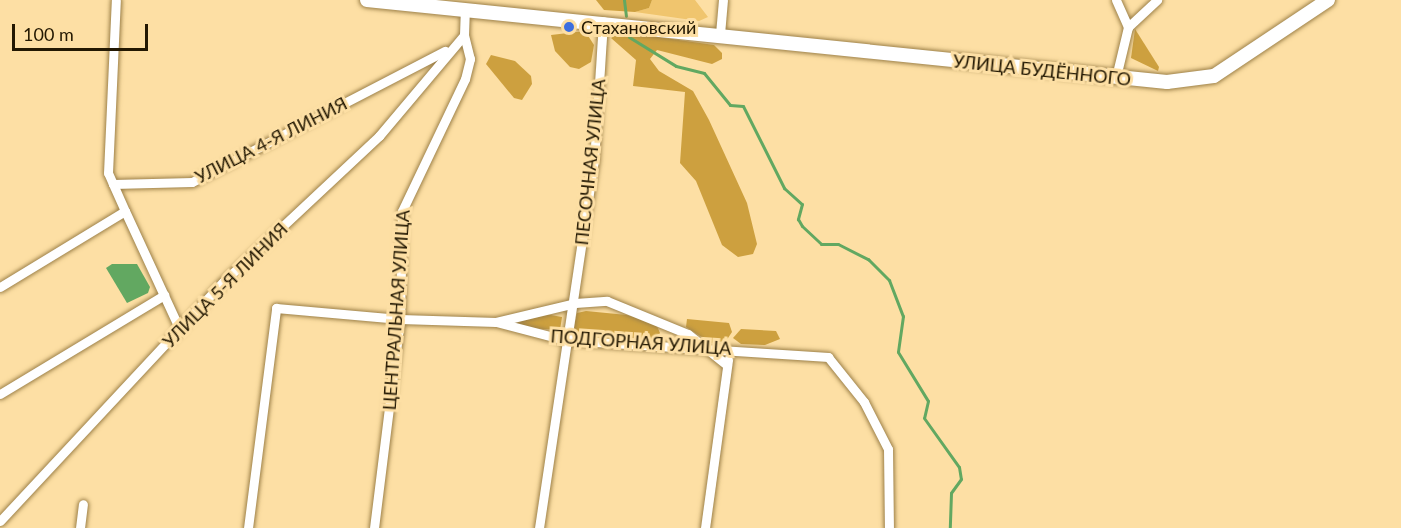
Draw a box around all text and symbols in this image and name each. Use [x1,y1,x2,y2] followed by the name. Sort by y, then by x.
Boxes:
[15,12,152,50] scale bar
[581,16,696,38] place label: Стахановский
[562,20,576,34] marker: Стахановский
[23,23,74,45] text: 100 m
[952,50,1132,90] street label: УЛИЦА БУДЁННОГО
[571,78,609,246] street label: ПЕСОЧНАЯ УЛИЦА
[191,92,351,188] street label: УЛИЦА 4-Я ЛИНИЯ
[378,209,414,411] street label: ЦЕНТРАЛЬНАЯ УЛИЦА
[158,218,292,352] street label: УЛИЦА 5-Я ЛИНИЯ
[550,325,732,359] street label: ПОДГОРНАЯ УЛИЦА

